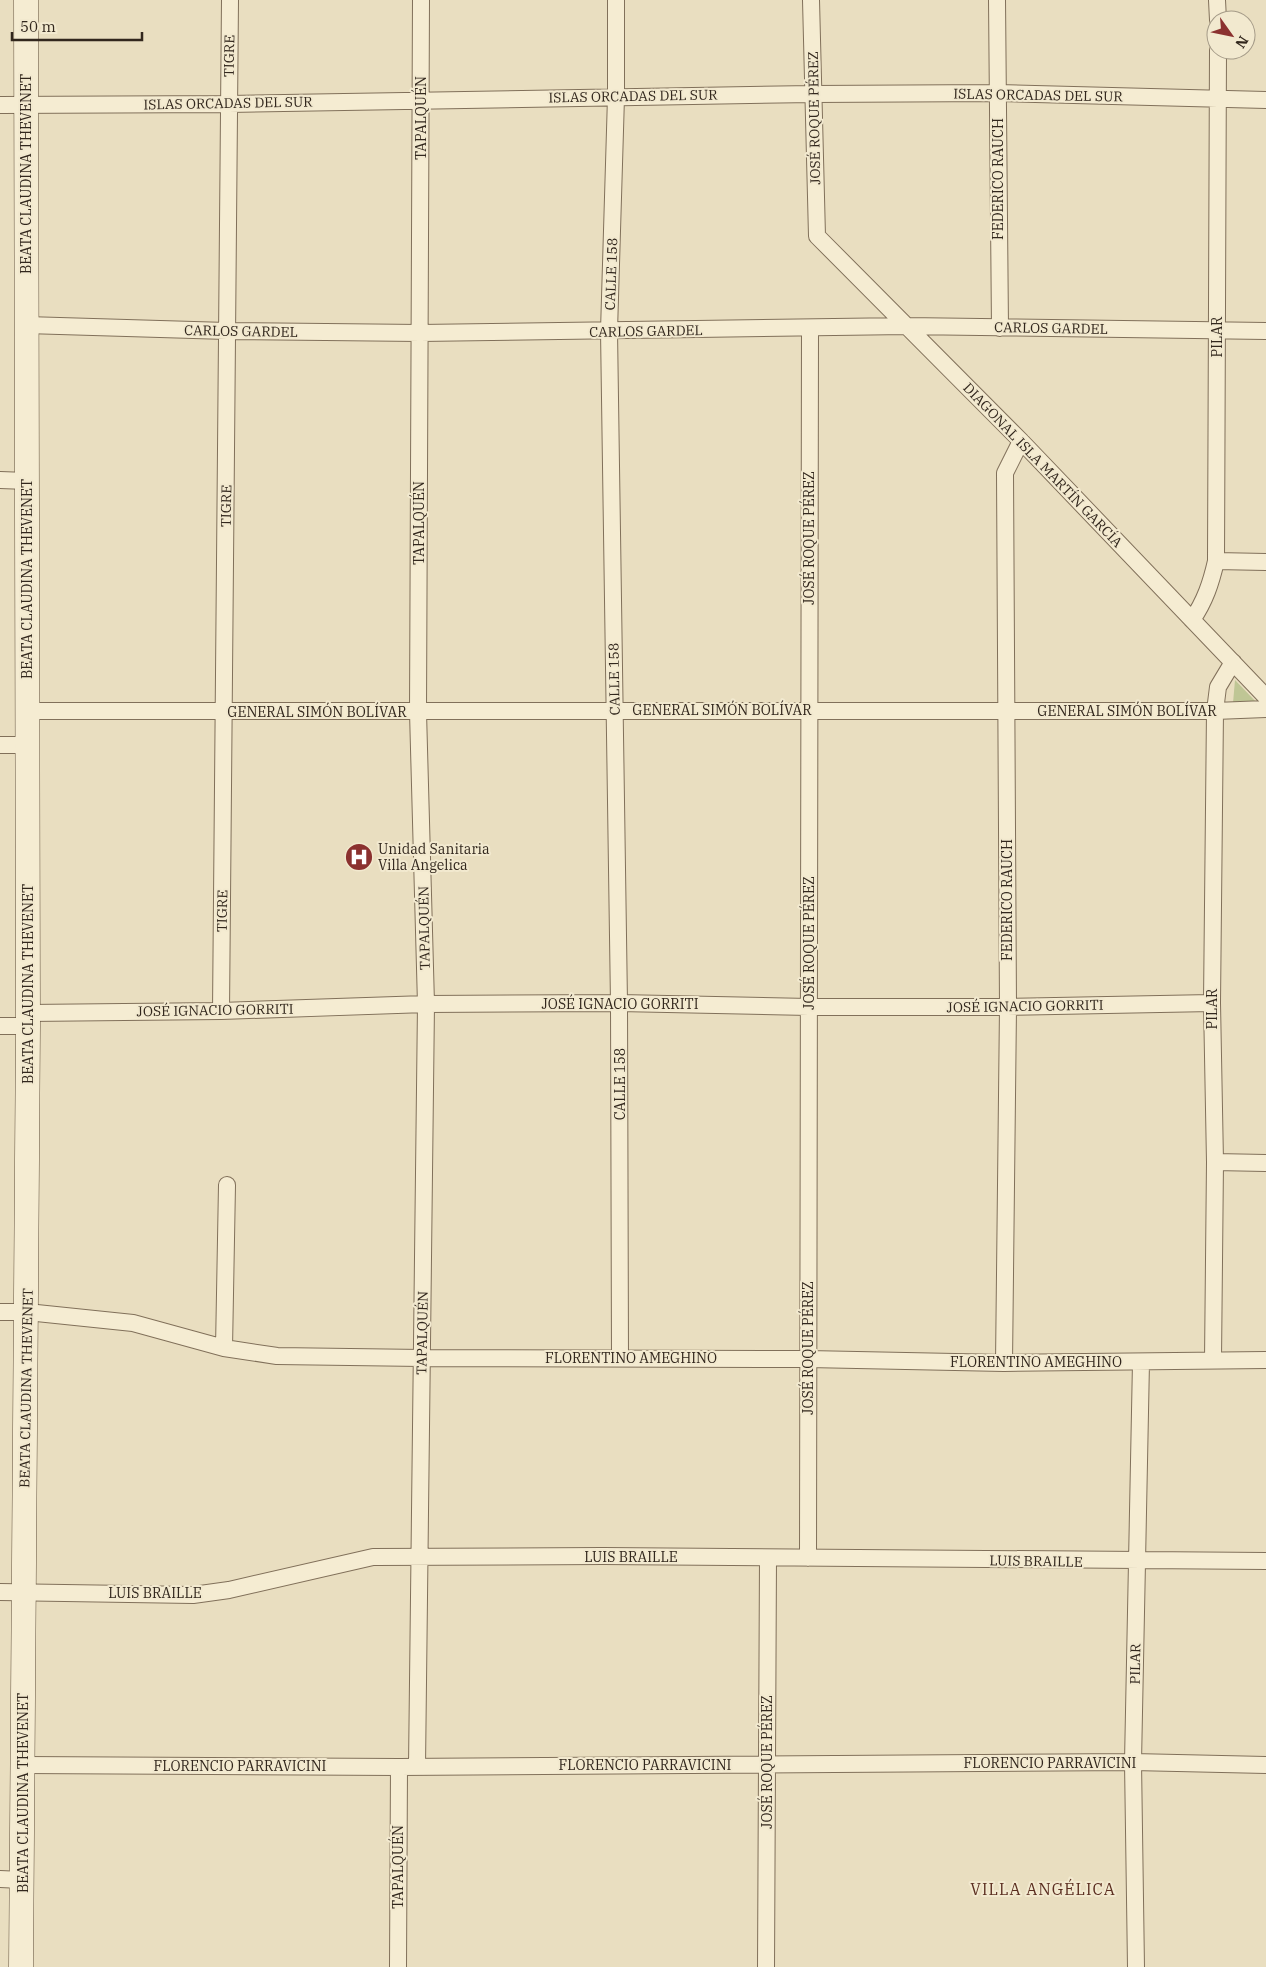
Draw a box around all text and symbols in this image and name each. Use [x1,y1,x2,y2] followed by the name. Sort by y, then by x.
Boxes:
[12,10,142,42] scale bar
[1206,10,1256,60] north arrow
[20,17,56,36] text: 50 m
[1231,33,1252,52] text: N
[220,35,238,77] street label: TIGRE
[803,51,824,185] street label: JOSÉ ROQUE PÉREZ
[17,74,35,274] street label: BEATA CLAUDINA THEVENET
[411,76,430,160] street label: TAPALQUÉN
[953,85,1123,105] street label: ISLAS ORCADAS DEL SUR
[548,86,718,106] street label: ISLAS ORCADAS DEL SUR
[143,93,313,113] street label: ISLAS ORCADAS DEL SUR
[989,118,1007,240] street label: FEDERICO RAUCH
[601,237,621,311] street label: CALLE 158
[1208,316,1226,358] street label: PILAR
[994,318,1108,338] street label: CARLOS GARDEL
[184,321,298,341] street label: CARLOS GARDEL
[589,321,703,341] street label: CARLOS GARDEL
[959,378,1128,551] street label: DIAGONAL ISLA MARTÍN GARCÍA
[799,471,818,605] street label: JOSÉ ROQUE PÉREZ
[18,479,36,679] street label: BEATA CLAUDINA THEVENET
[409,481,428,565] street label: TAPALQUÉN
[217,485,235,527] street label: TIGRE
[604,643,624,715] street label: CALLE 158
[632,700,812,719] street label: GENERAL SIMÓN BOLÍVAR
[1037,701,1217,720] street label: GENERAL SIMÓN BOLÍVAR
[227,702,407,721] street label: GENERAL SIMÓN BOLÍVAR
[998,839,1016,961] street label: FEDERICO RAUCH
[378,840,490,874] place label: Unidad Sanitaria Villa Angelica
[344,842,374,872] hospital icon: Unidad Sanitaria Villa Angelica
[799,876,818,1010] street label: JOSÉ ROQUE PÉREZ
[19,884,37,1084] street label: BEATA CLAUDINA THEVENET
[413,886,434,970] street label: TAPALQUÉN
[213,890,231,932] street label: TIGRE
[1203,988,1221,1030] street label: PILAR
[541,994,699,1013] street label: JOSÉ IGNACIO GORRITI
[946,995,1104,1016] street label: JOSÉ IGNACIO GORRITI
[136,999,294,1020] street label: JOSÉ IGNACIO GORRITI
[611,1048,629,1120] street label: CALLE 158
[798,1281,817,1415] street label: JOSÉ ROQUE PÉREZ
[15,1288,37,1488] street label: BEATA CLAUDINA THEVENET
[411,1291,432,1375] street label: TAPALQUÉN
[545,1349,717,1367] street label: FLORENTINO AMEGHINO
[950,1353,1122,1371] street label: FLORENTINO AMEGHINO
[584,1548,678,1566] street label: LUIS BRAILLE
[989,1551,1083,1571] street label: LUIS BRAILLE
[108,1584,202,1602] street label: LUIS BRAILLE
[1126,1643,1144,1685] street label: PILAR
[14,1693,32,1893] street label: BEATA CLAUDINA THEVENET
[757,1695,776,1829] street label: JOSÉ ROQUE PÉREZ
[964,1754,1137,1772] street label: FLORENCIO PARRAVICINI
[559,1756,732,1774] street label: FLORENCIO PARRAVICINI
[154,1757,327,1775] street label: FLORENCIO PARRAVICINI
[388,1825,407,1909] street label: TAPALQUÉN
[970,1878,1116,1899] district label: VILLA ANGÉLICA

